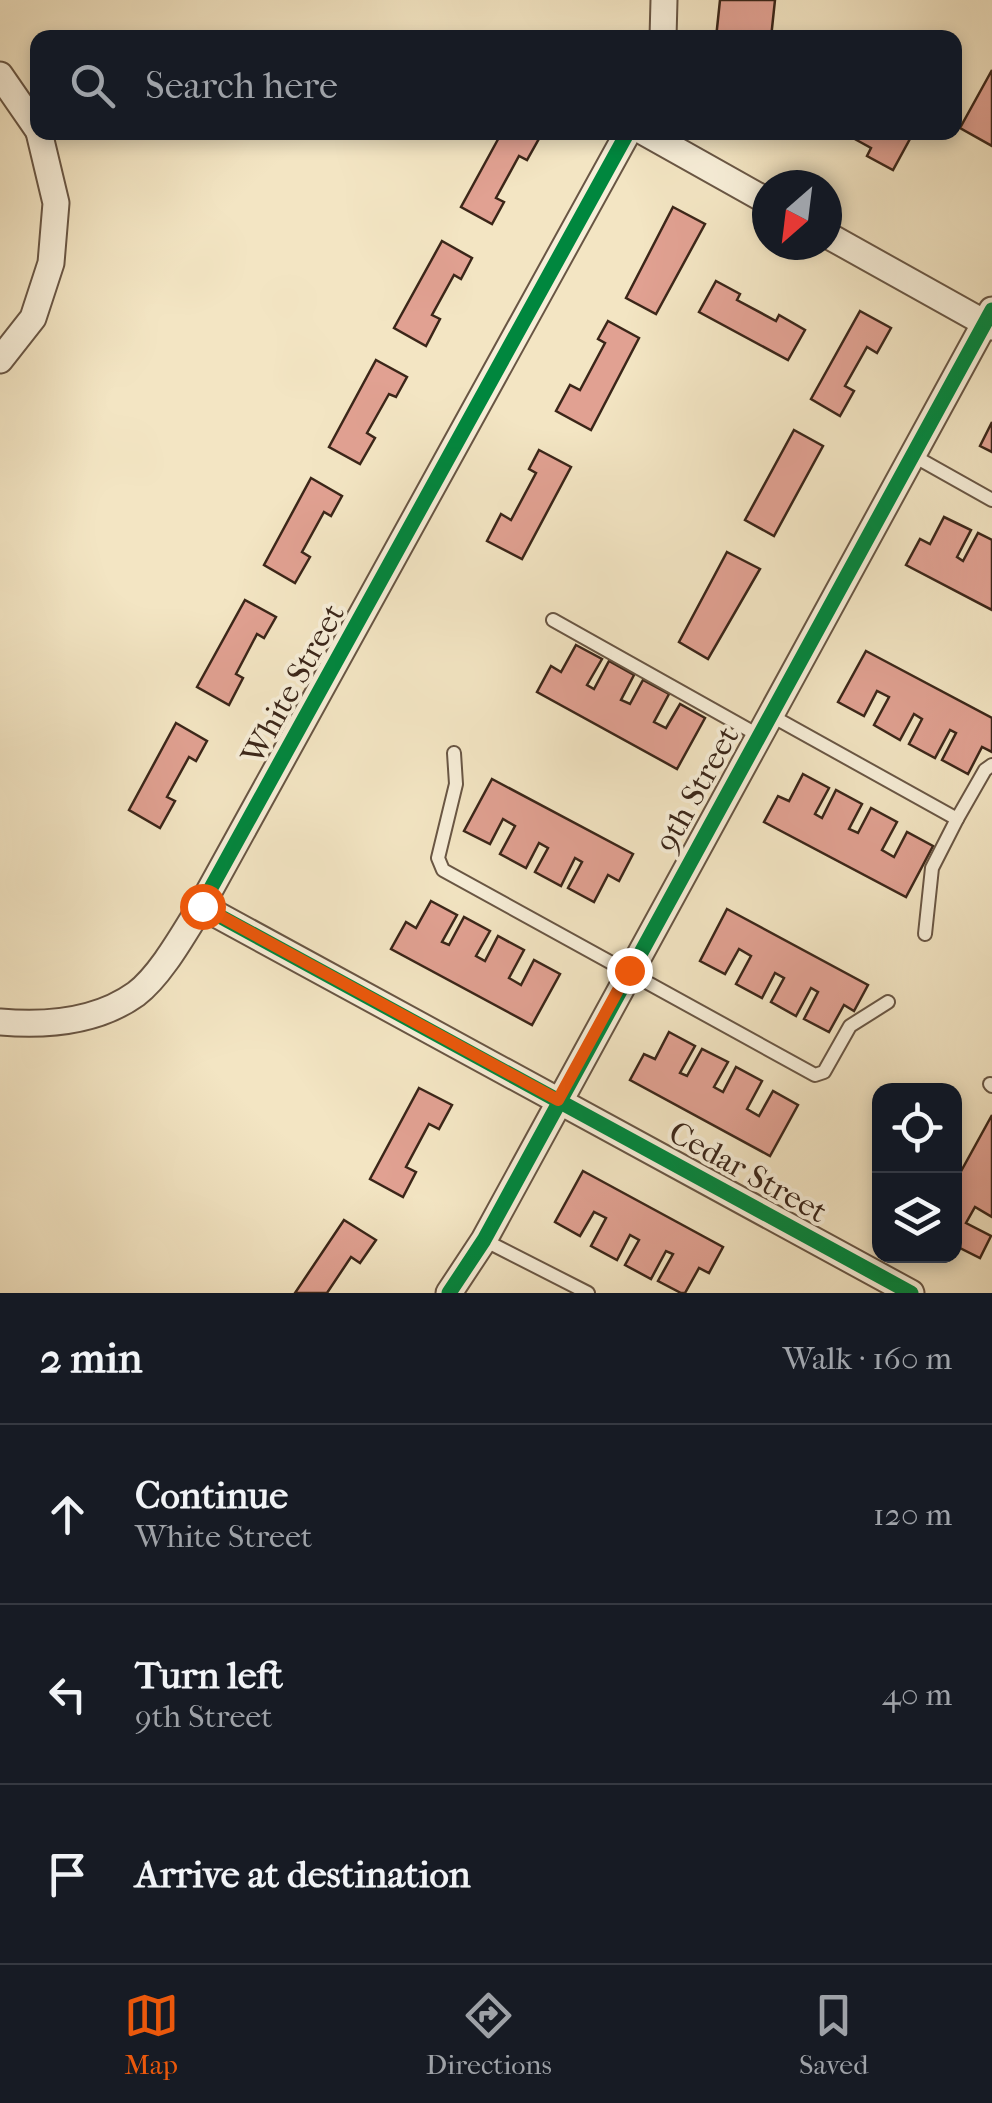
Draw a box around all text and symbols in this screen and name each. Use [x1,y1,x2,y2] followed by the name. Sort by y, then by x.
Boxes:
[30,30,962,140] search box
[65,58,120,113] icon: search
[145,63,338,108] text: Search here
[752,170,842,260] north arrow
[233,597,352,771] street label: White Street
[647,719,747,858] street label: 9th Street
[180,884,226,930] route start
[607,948,653,994] route end
[872,1083,962,1263] map controls
[872,1083,962,1173] button: locate
[663,1114,834,1231] street label: Cedar Street
[872,1173,962,1263] button: layers
[40,1334,142,1383] text: 2 min
[783,1340,952,1377] text: Walk · 160 m
[135,1473,288,1518] text: Continue
[40,1487,95,1542] icon: ahead
[873,1496,952,1533] text: 120 m
[135,1518,312,1555] text: White Street
[135,1653,283,1698] text: Turn left
[40,1667,95,1722] icon: left
[882,1676,952,1713] text: 40 m
[135,1698,272,1735] text: 9th Street
[40,1847,95,1902] icon: arrive
[135,1852,471,1897] text: Arrive at destination
[124,1988,179,2081] tab: Map
[426,1988,552,2081] tab: Directions
[799,1988,868,2081] tab: Saved

